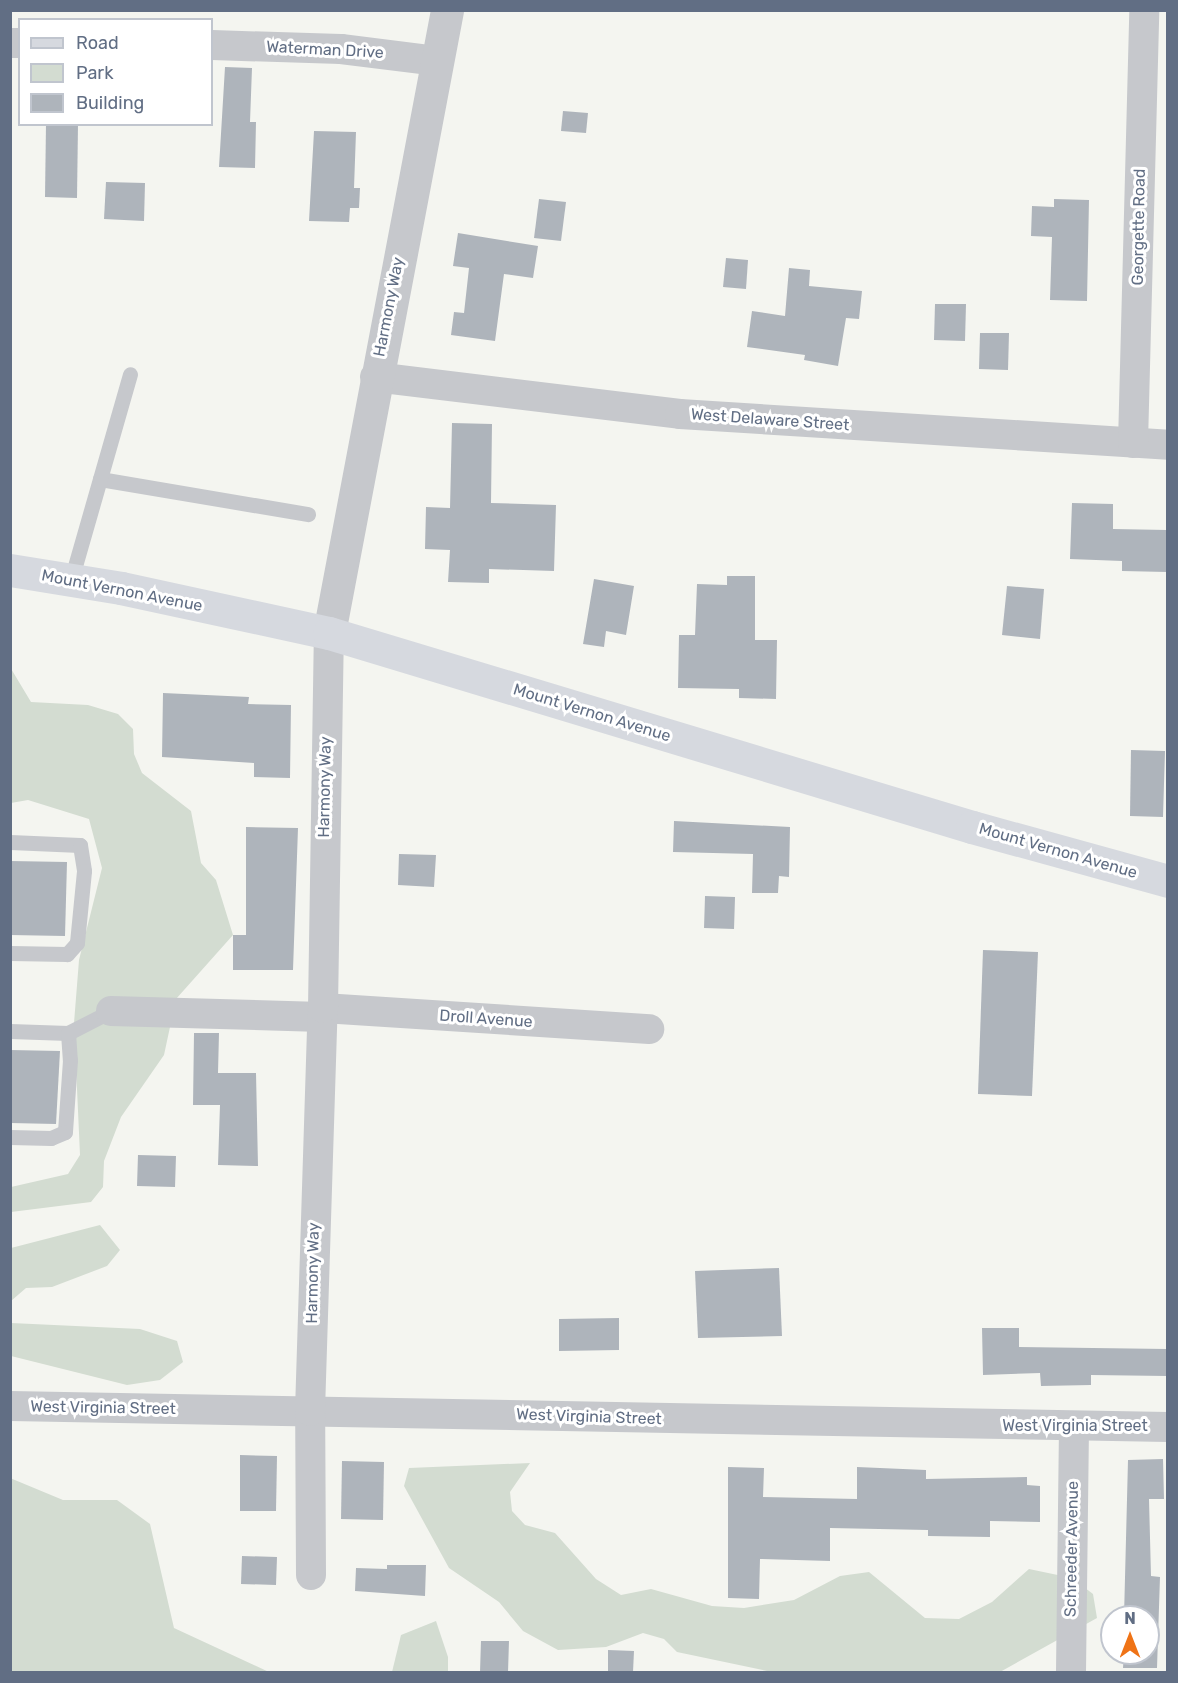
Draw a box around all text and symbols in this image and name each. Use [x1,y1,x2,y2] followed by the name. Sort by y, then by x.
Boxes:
[18,18,213,126] legend
[76,32,119,54] text: Road
[266,37,384,63] street label: Waterman Drive
[76,62,113,84] text: Park
[76,92,144,114] text: Building
[1128,168,1150,286] street label: Georgette Road
[370,255,408,359] street label: Harmony Way
[690,405,850,435] street label: West Delaware Street
[39,566,205,616] street label: Mount Vernon Avenue
[511,680,673,746] street label: Mount Vernon Avenue
[315,736,335,838] street label: Harmony Way
[976,819,1140,883] street label: Mount Vernon Avenue
[439,1006,533,1032] street label: Droll Avenue
[303,1222,323,1324] street label: Harmony Way
[30,1397,176,1419] street label: West Virginia Street
[516,1405,662,1429] street label: West Virginia Street
[1002,1416,1148,1436] street label: West Virginia Street
[1061,1480,1083,1618] street label: Schreeder Avenue
[1100,1605,1160,1665] north arrow
[1124,1609,1136,1628] text: N

